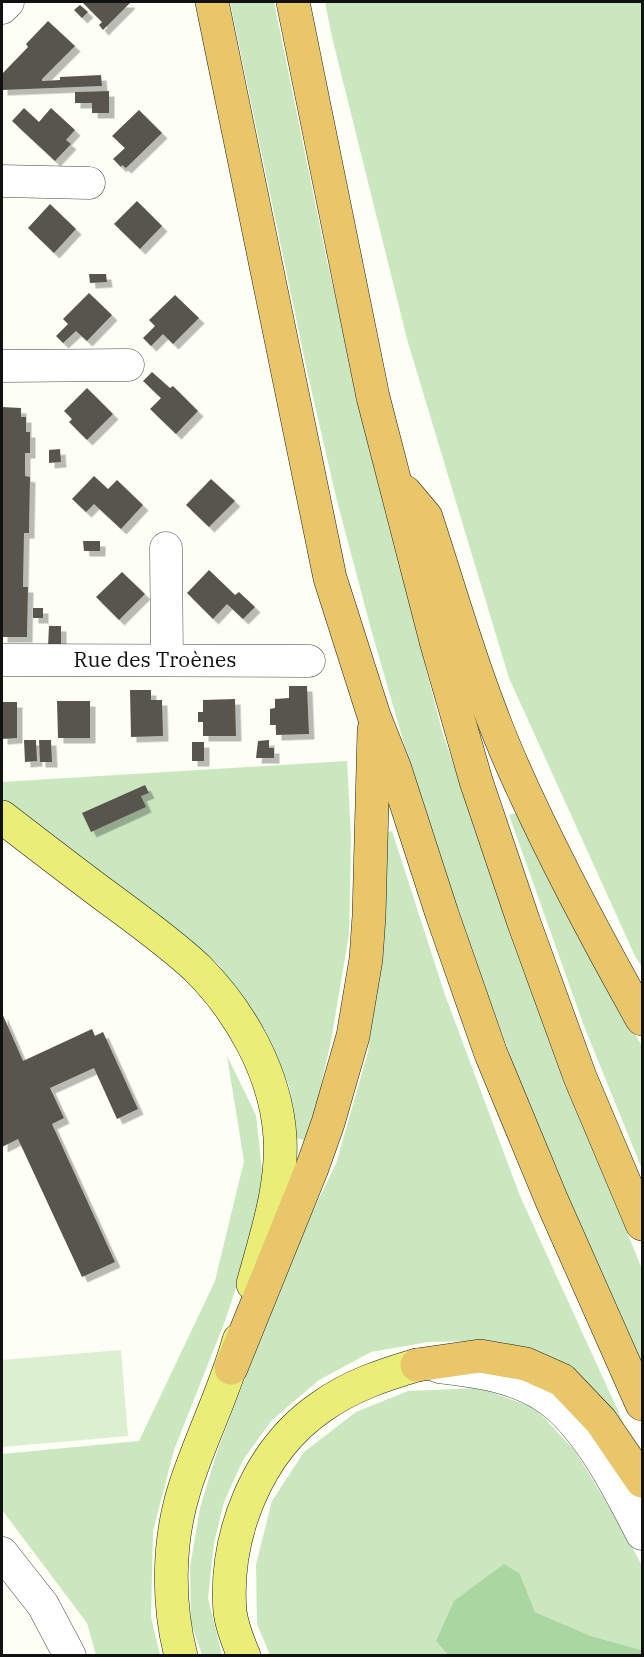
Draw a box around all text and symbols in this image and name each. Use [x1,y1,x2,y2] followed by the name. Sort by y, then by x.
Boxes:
[73,645,237,673] street label: Rue des Troènes

